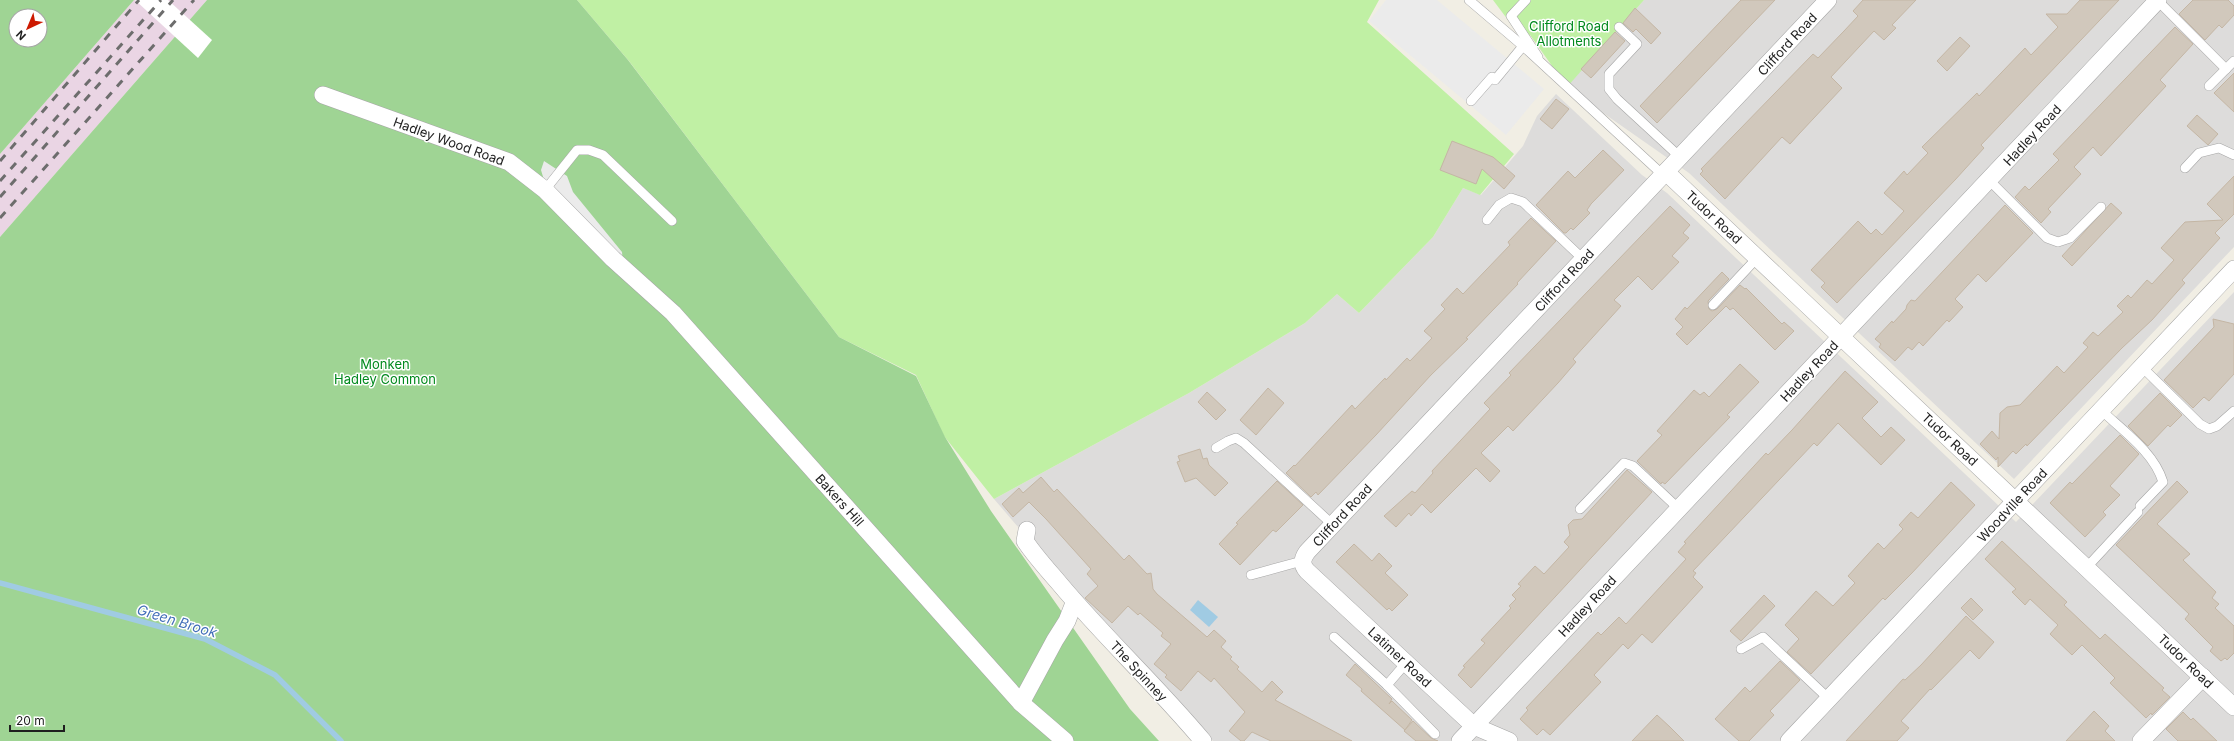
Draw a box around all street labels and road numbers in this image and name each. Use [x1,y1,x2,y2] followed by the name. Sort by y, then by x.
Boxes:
[1754,9,1820,79] street label: Clifford Road
[2000,101,2064,169] street label: Hadley Road
[391,113,507,169] street label: Hadley Wood Road
[1683,187,1745,247] street label: Tudor Road
[1531,245,1597,315] street label: Clifford Road
[1777,337,1841,405] street label: Hadley Road
[1919,409,1981,469] street label: Tudor Road
[1974,465,2050,545] street label: Woodville Road
[812,471,868,529] street label: Bakers Hill
[1309,480,1375,550] street label: Clifford Road
[1555,572,1619,640] street label: Hadley Road
[1365,624,1435,690] street label: Latimer Road
[2155,631,2217,691] street label: Tudor Road
[1107,637,1171,705] street label: The Spinney

